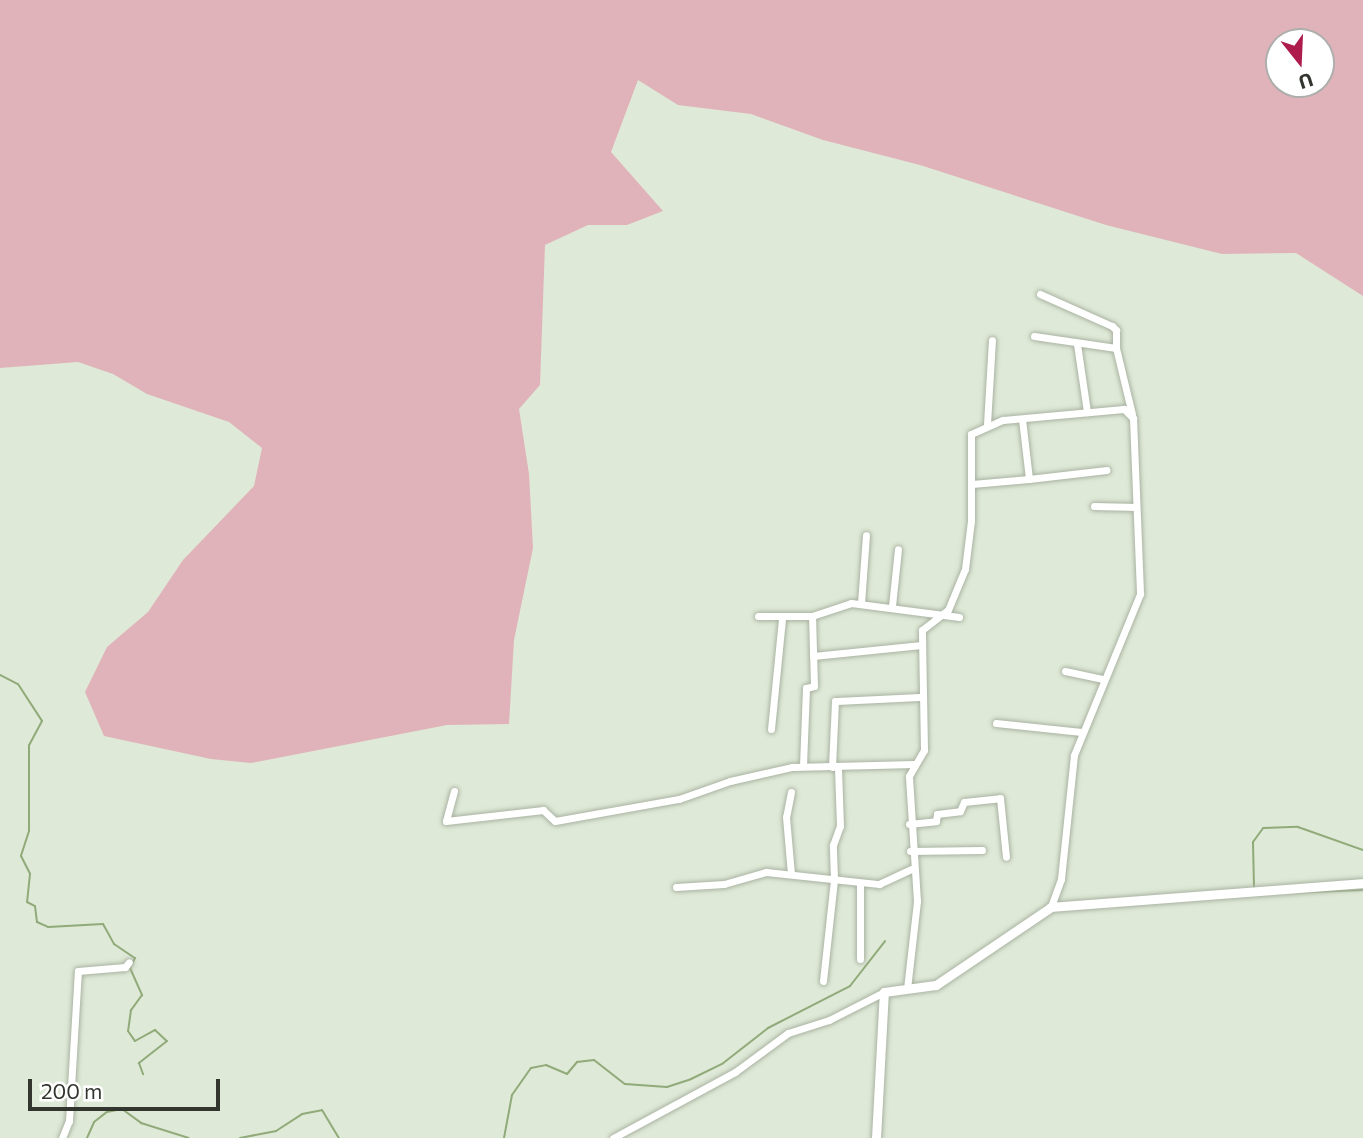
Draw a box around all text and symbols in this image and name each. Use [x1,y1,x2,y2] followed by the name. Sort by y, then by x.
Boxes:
[1265,28,1335,98] north arrow
[1296,68,1316,95] text: U
[32,1064,224,1108] scale bar
[41,1078,102,1103] text: 200 m

